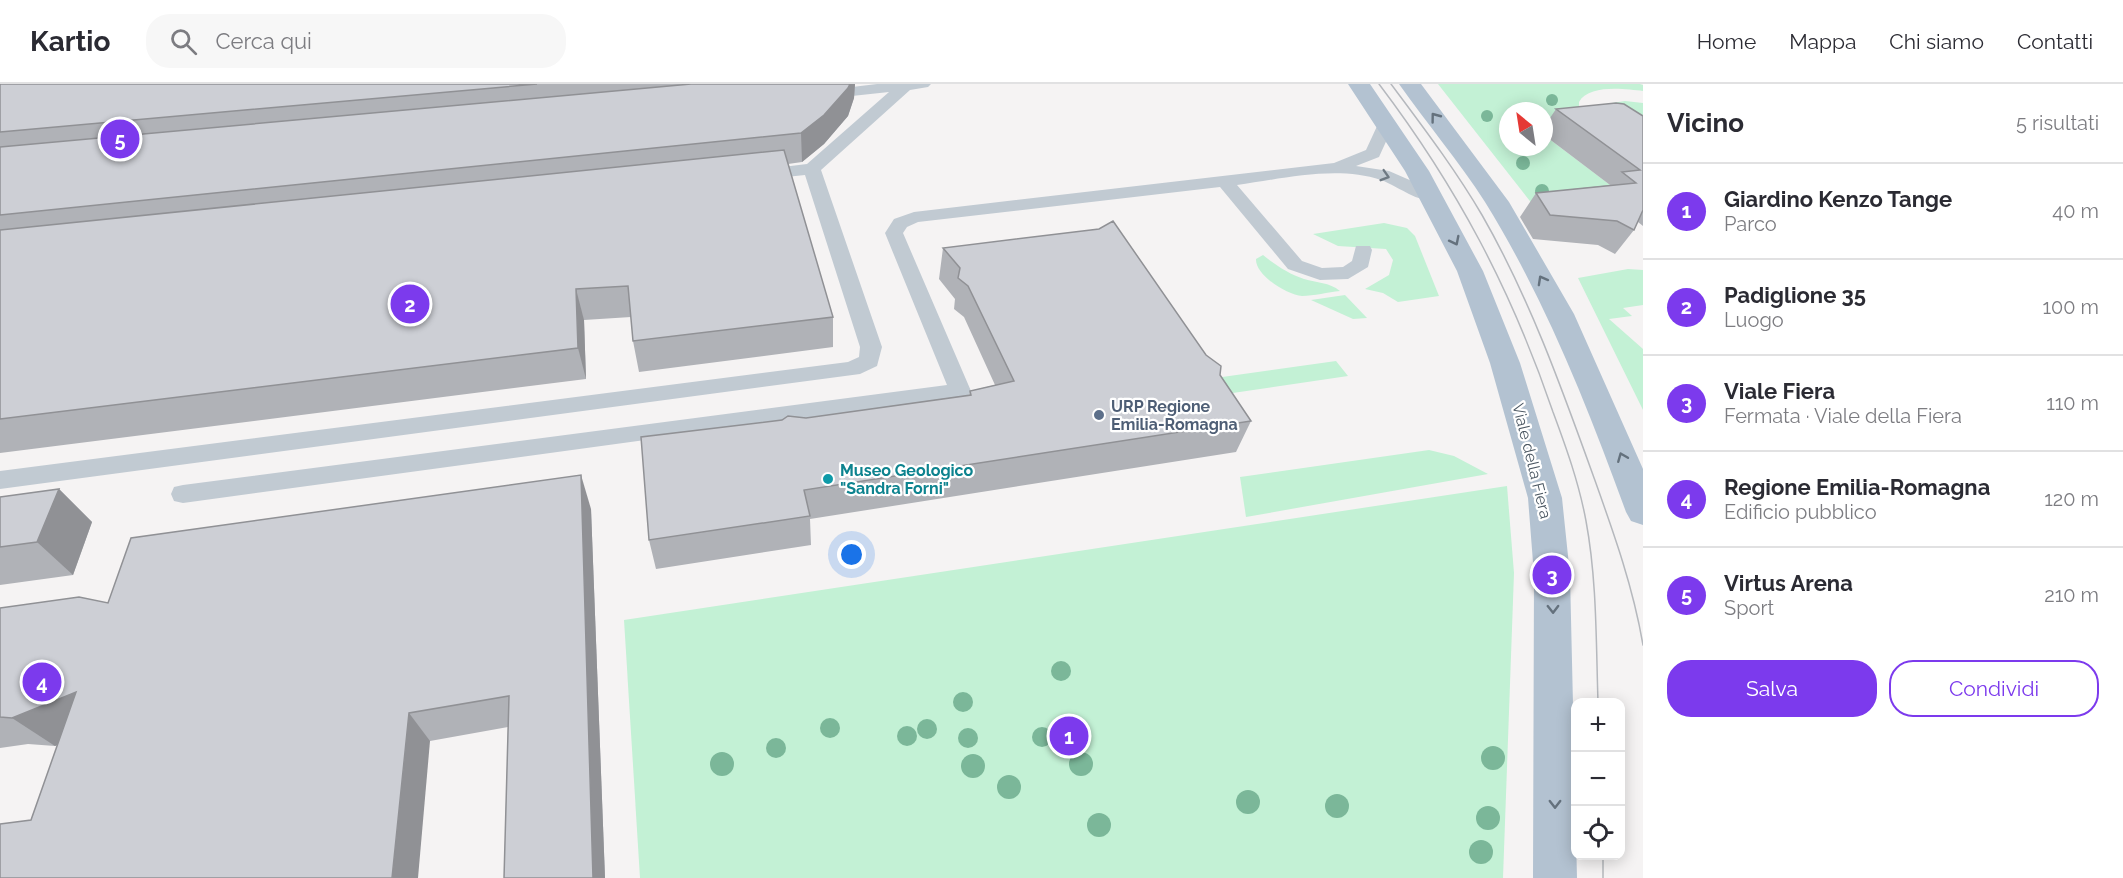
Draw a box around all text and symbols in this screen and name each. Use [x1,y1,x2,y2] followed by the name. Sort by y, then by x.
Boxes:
[146,14,566,68] search box
[30,25,110,58] text: Kartio
[167,25,200,58] icon: search
[215,28,312,54] text: Cerca qui
[1697,29,1756,54] text: Home
[1789,29,1856,54] text: Mappa
[1889,29,1984,54] text: Chi siamo
[2017,29,2093,54] text: Contatti
[1499,102,1553,156] north arrow
[1667,108,1744,138] text: Vicino
[2016,111,2099,135] text: 5 risultati
[1431,112,1442,123] one-way arrow
[100,116,140,162] pin: 5
[1380,169,1390,181] one-way arrow
[1724,186,1952,212] text: Giardino Kenzo Tange
[1682,199,1691,223] text: 1
[2052,199,2099,223] text: 40 m
[1724,212,1777,236] text: Parco
[1448,235,1459,245] one-way arrow
[1538,275,1549,286] one-way arrow
[390,282,430,326] pin: 2
[1724,282,1866,308] text: Padiglione 35
[1681,295,1692,319] text: 2
[2042,295,2099,319] text: 100 m
[1724,308,1784,332] text: Luogo
[1724,378,1835,404] text: Viale Fiera
[1681,391,1692,415] text: 3
[2046,391,2099,415] text: 110 m
[1111,397,1238,434] place label: URP Regione Emilia-Romagna
[1508,401,1556,521] street label: Viale della Fiera
[1724,404,1962,428] text: Fermata · Viale della Fiera
[1092,408,1106,422] marker: URP Regione Emilia-Romagna
[1617,452,1629,463] one-way arrow
[840,461,974,498] place label: Museo Geologico "Sandra Forni"
[821,472,835,486] marker: Museo Geologico "Sandra Forni"
[1724,474,1990,500] text: Regione Emilia-Romagna
[1681,487,1692,511] text: 4
[2044,487,2099,511] text: 120 m
[1724,500,1877,524] text: Edificio pubblico
[837,540,866,569] your location
[1532,552,1572,598] pin: 3
[1724,570,1853,596] text: Virtus Arena
[1681,583,1692,607] text: 5
[2044,583,2099,607] text: 210 m
[1724,596,1774,620] text: Sport
[1547,604,1559,613] one-way arrow
[22,660,62,704] pin: 4
[1667,660,1877,717] button: Salva
[1889,660,2099,717] button: Condividi
[1571,698,1625,860] map controls
[1571,698,1625,752] button: +
[1050,714,1088,758] pin: 1
[1571,752,1625,806] button: −
[1549,799,1561,808] one-way arrow
[1571,806,1625,860] button: locate

